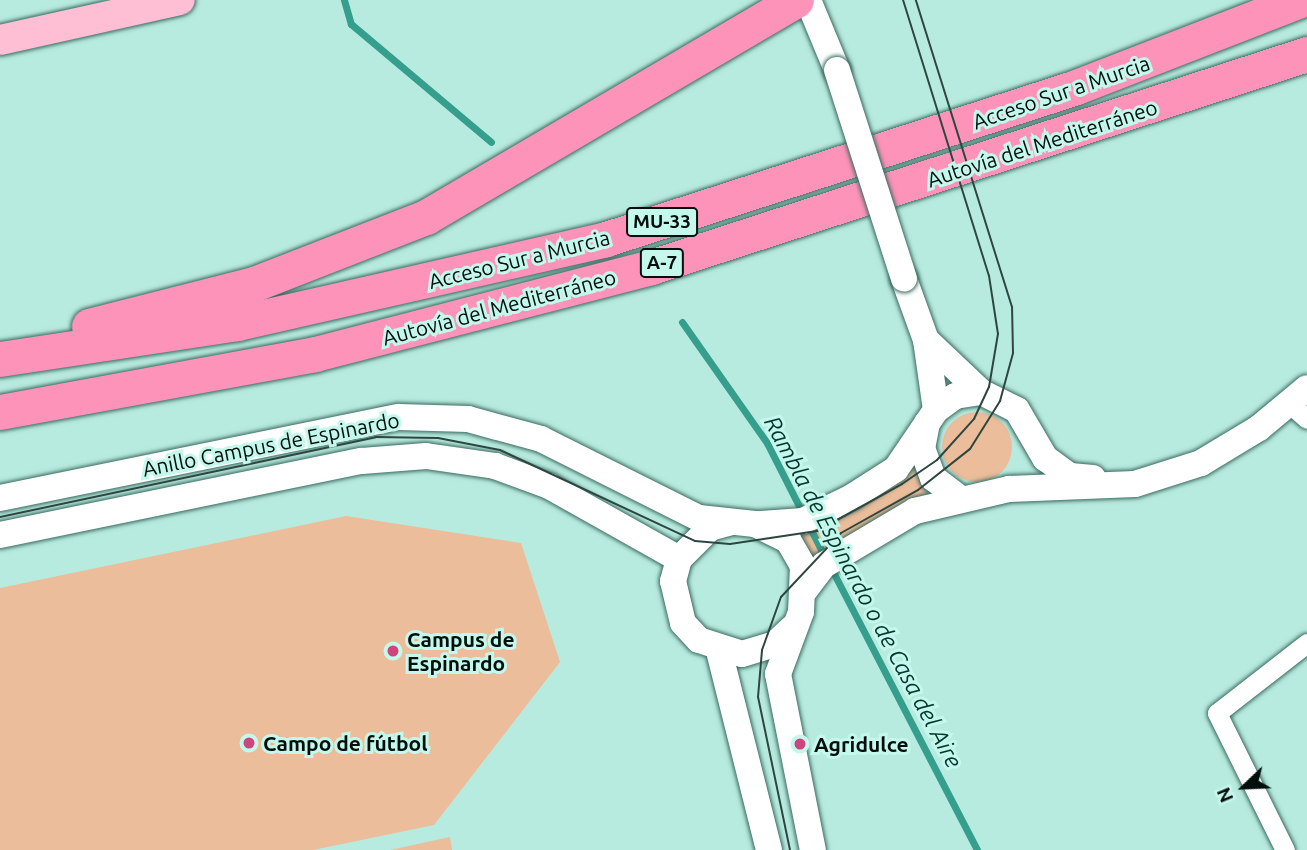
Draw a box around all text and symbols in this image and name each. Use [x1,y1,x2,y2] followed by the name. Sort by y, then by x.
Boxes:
[969,50,1153,134] street label: Acceso Sur a Murcia
[924,94,1160,192] street label: Autovía del Mediterráneo
[625,206,699,238] road number: MU-33
[426,224,612,294] street label: Acceso Sur a Murcia
[639,247,685,278] road number: A-7
[379,264,619,350] street label: Autovía del Mediterráneo
[140,407,402,481] street label: Anillo Campus de Espinardo
[758,411,968,773] water label: Rambla de Espinardo o de Casa del Aire
[407,626,515,676] place label: Campus de Espinardo
[385,643,401,659] marker: Campus de Espinardo
[263,730,428,756] place label: Campo de fútbol
[814,731,909,757] place label: Agridulce
[241,735,257,751] marker: Campo de fútbol
[792,736,808,752] marker: Agridulce
[1209,752,1279,822] north arrow
[1212,784,1238,806] text: N

